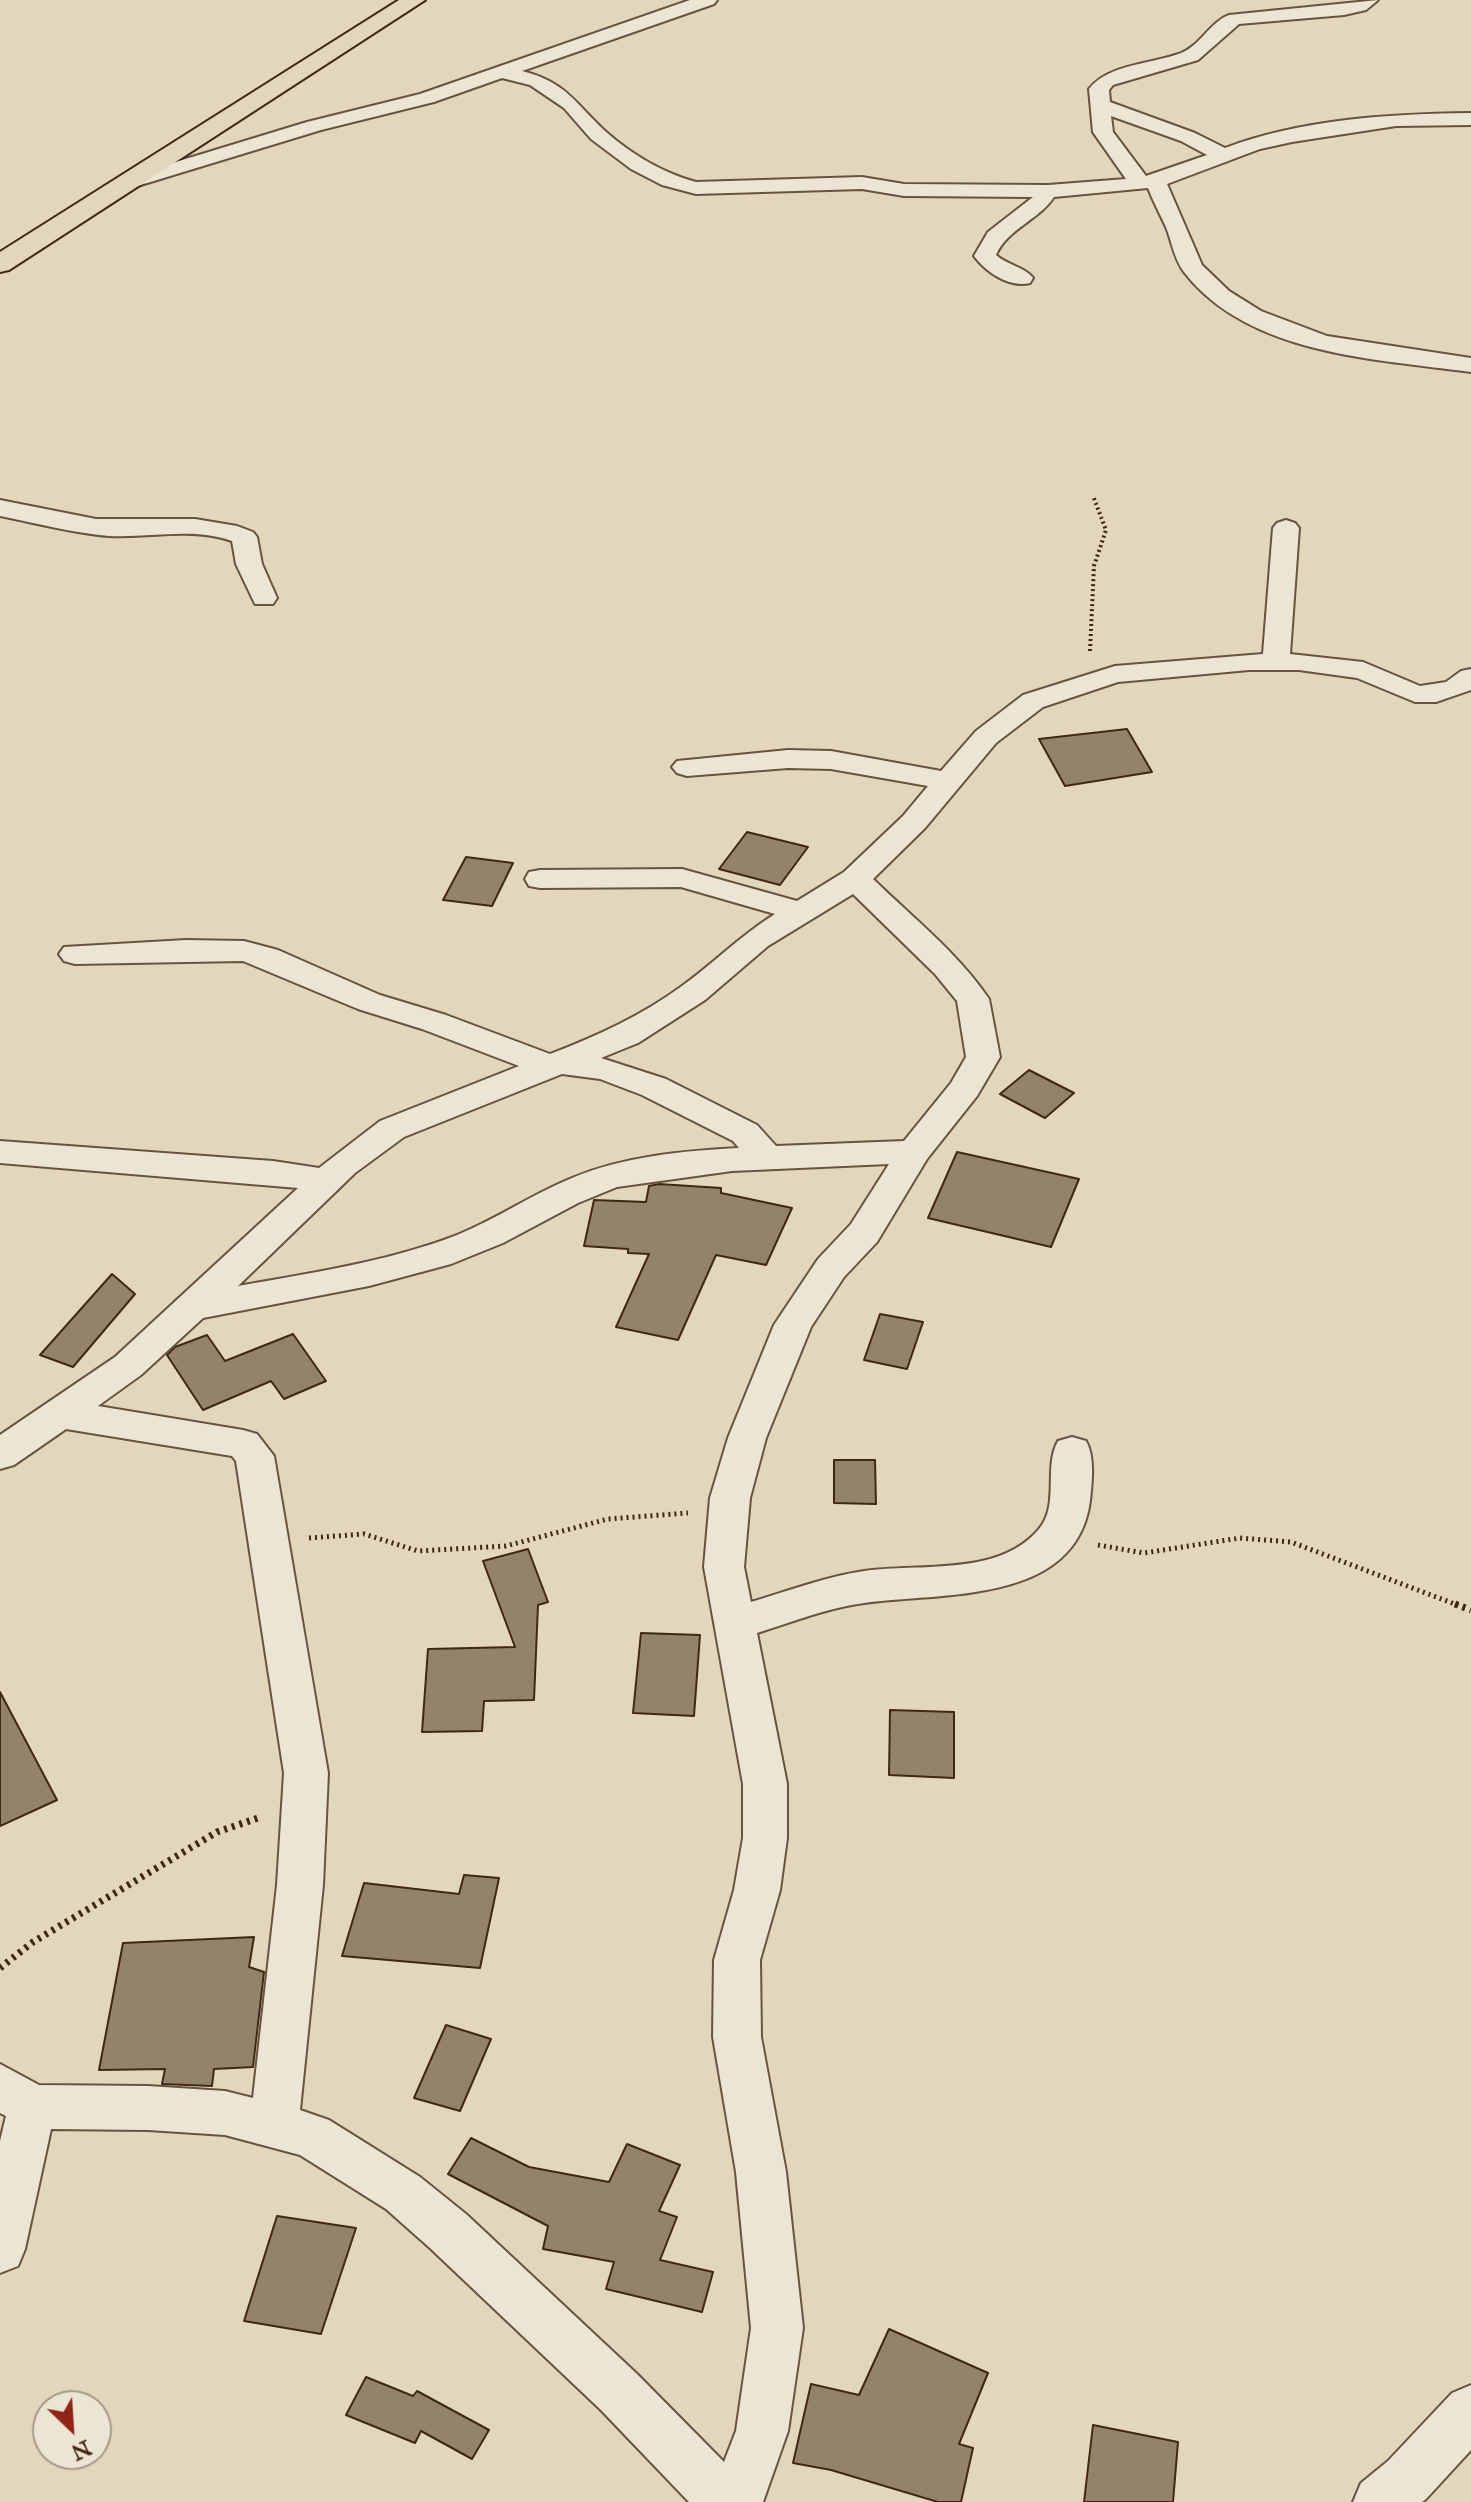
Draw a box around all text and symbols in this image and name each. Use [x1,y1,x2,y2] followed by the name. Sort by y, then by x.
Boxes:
[32,2390,112,2470] north arrow
[67,2434,96,2467] text: N

